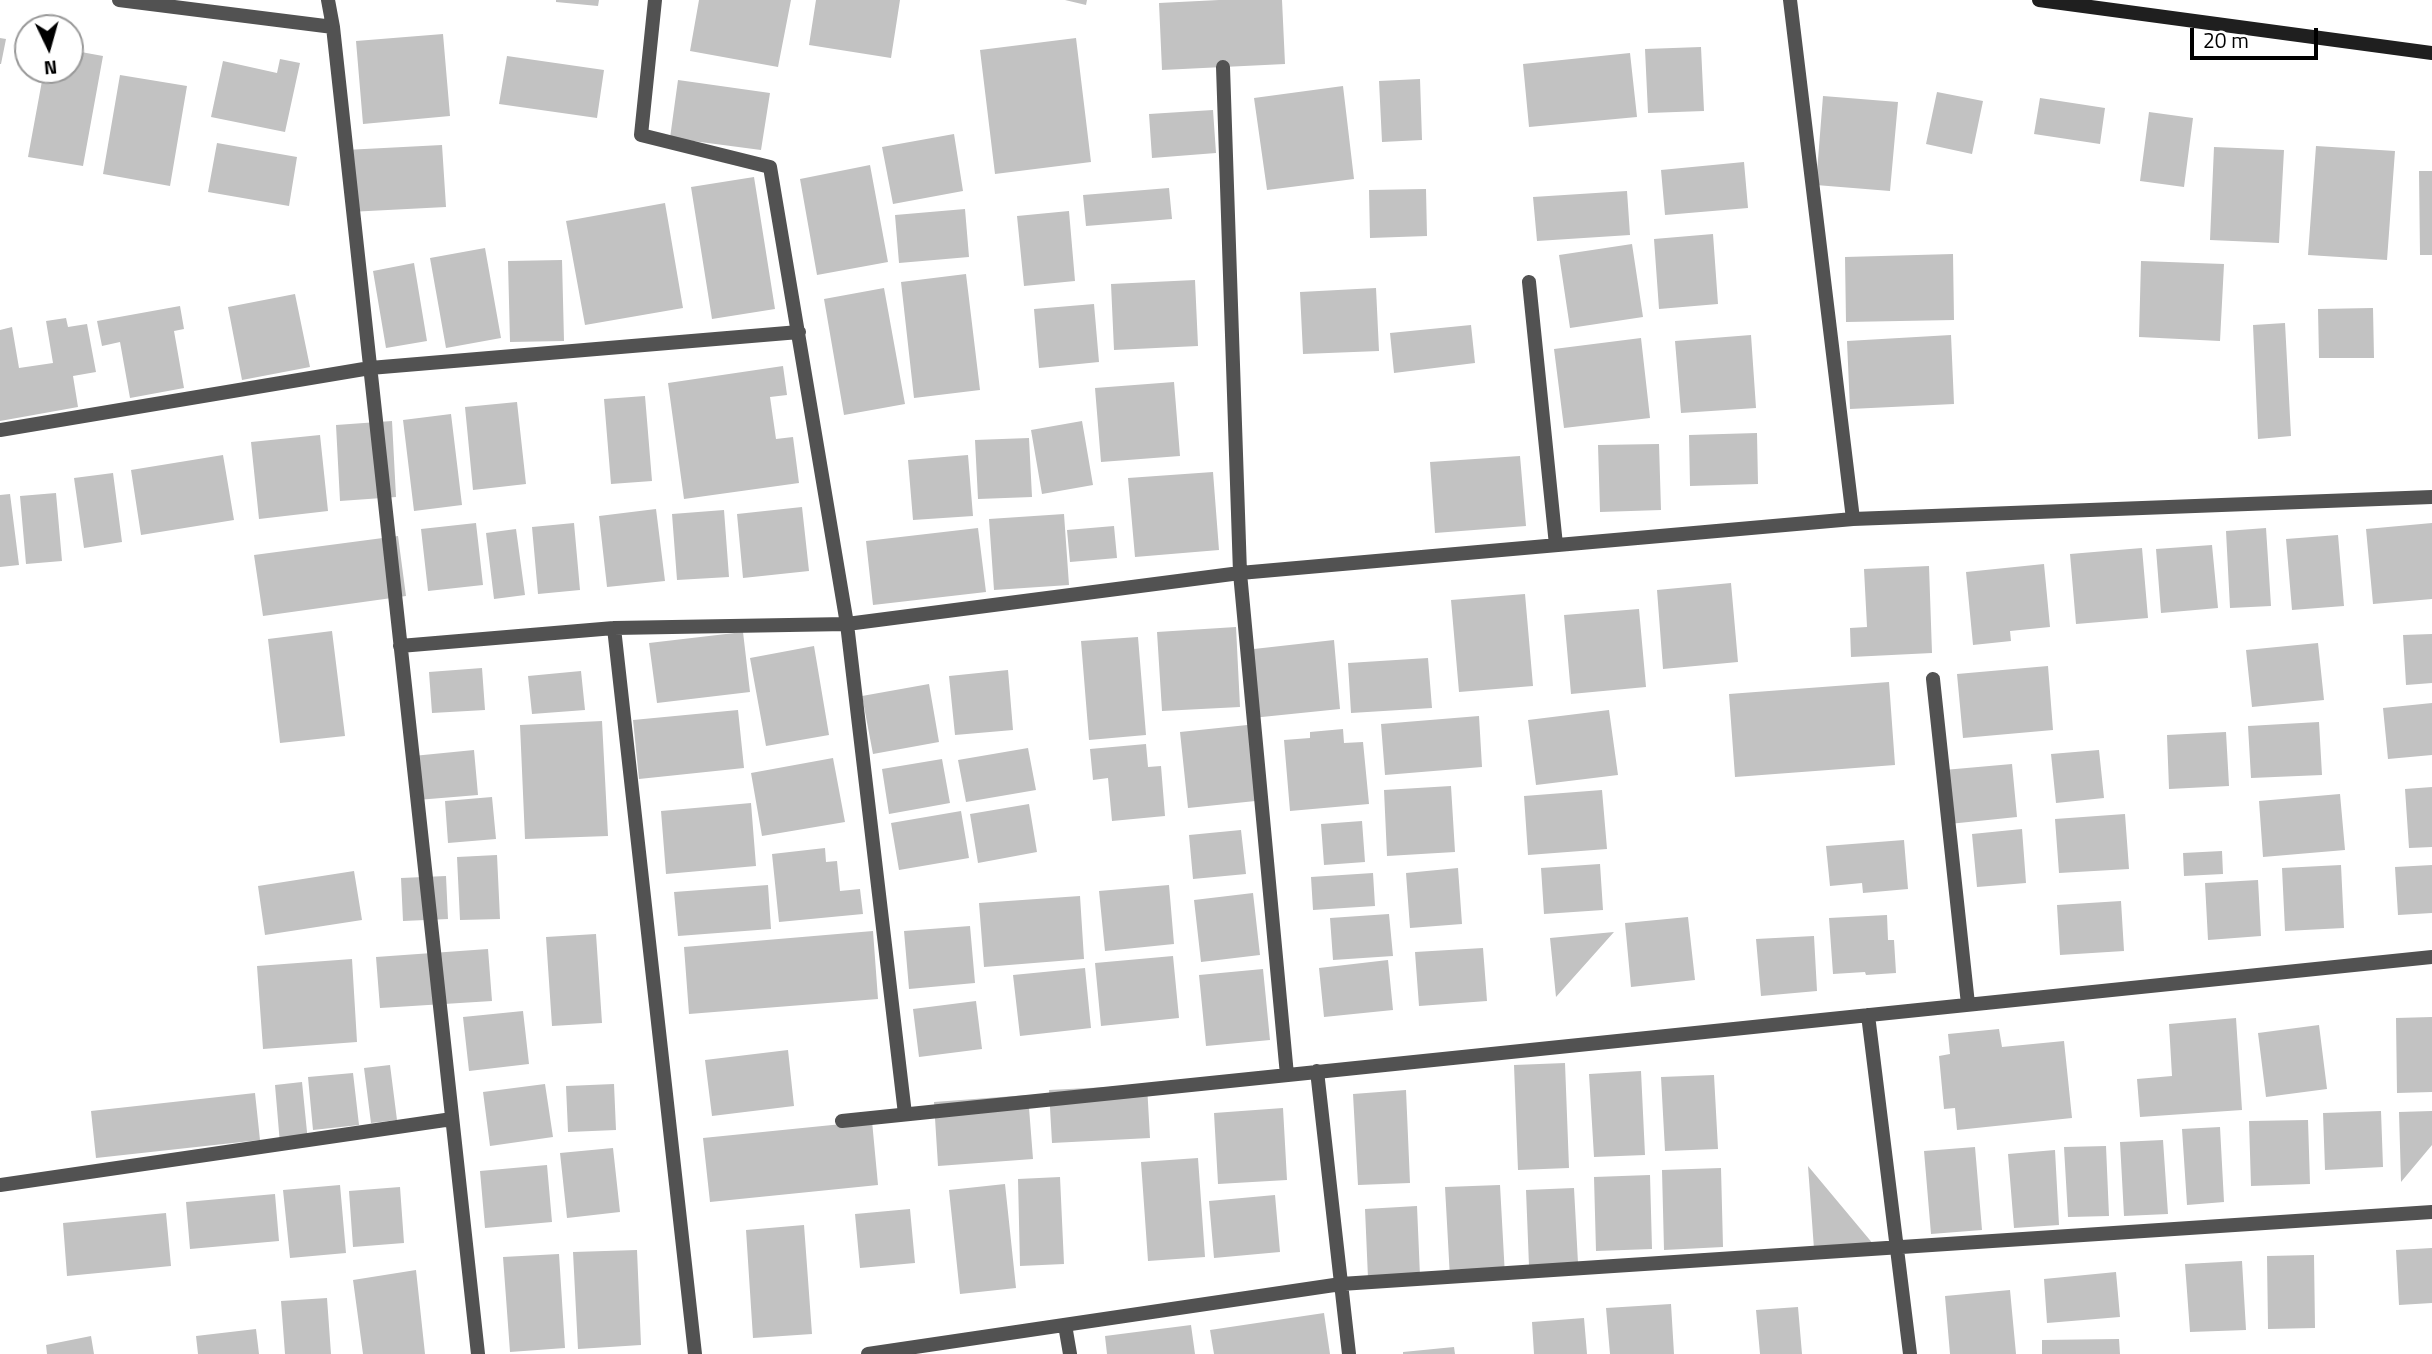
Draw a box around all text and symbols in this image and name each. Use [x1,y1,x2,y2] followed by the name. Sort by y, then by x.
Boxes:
[14,14,84,84] north arrow
[2194,14,2322,58] scale bar
[2203,24,2249,56] text: 20 m
[43,53,59,83] text: N

